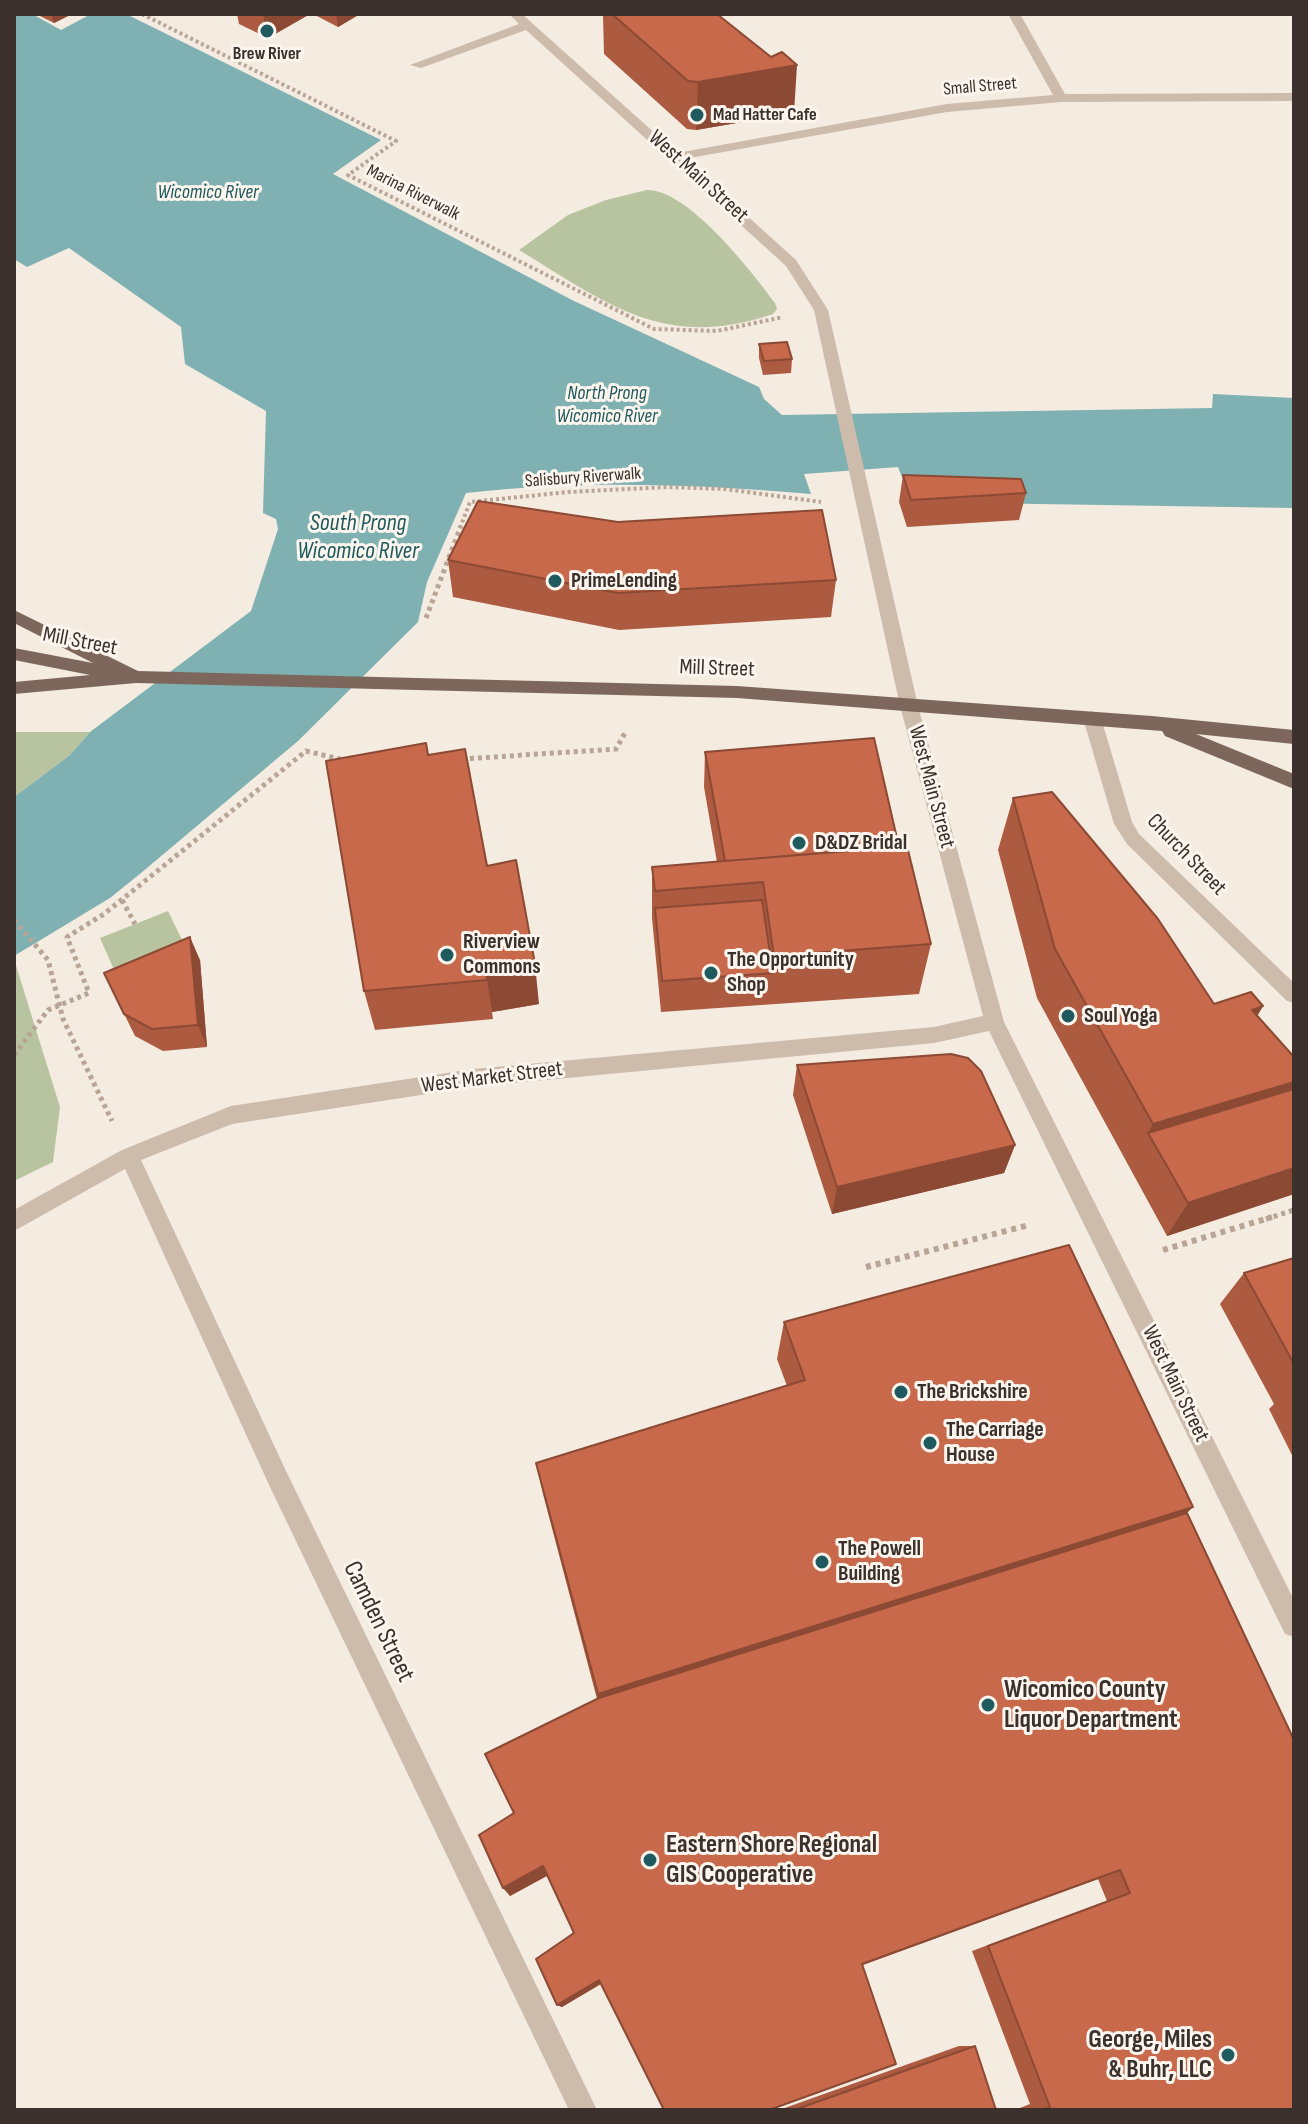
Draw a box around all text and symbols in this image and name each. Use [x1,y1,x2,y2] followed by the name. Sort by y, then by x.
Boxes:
[258,22,276,40] marker: Brew River
[233,43,301,65] place label: Brew River
[942,73,1018,101] street label: Small Street
[713,104,817,126] place label: Mad Hatter Cafe
[688,106,706,124] marker: Mad Hatter Cafe
[642,125,754,229] street label: West Main Street
[363,160,463,226] street label: Marina Riverwalk
[157,181,259,205] water label: Wicomico River
[556,382,658,429] water label: North Prong Wicomico River
[524,463,642,493] street label: Salisbury Riverwalk
[297,510,419,566] water label: South Prong Wicomico River
[571,568,677,594] place label: PrimeLending
[546,572,564,590] marker: PrimeLending
[41,622,119,662] street label: Mill Street
[679,654,755,684] street label: Mill Street
[902,723,960,851] street label: West Main Street
[1141,809,1231,901] street label: Church Street
[815,830,907,856] place label: D&DZ Bridal
[790,834,808,852] marker: D&DZ Bridal
[463,929,541,980] place label: Riverview Commons
[438,946,456,964] marker: Riverview Commons
[727,947,854,998] place label: The Opportunity Shop
[702,964,720,982] marker: The Opportunity Shop
[1084,1003,1157,1029] place label: Soul Yoga
[1059,1007,1077,1025] marker: Soul Yoga
[420,1056,564,1100] street label: West Market Street
[1136,1322,1214,1446] street label: West Main Street
[917,1379,1028,1405] place label: The Brickshire
[892,1383,910,1401] marker: The Brickshire
[946,1417,1044,1468] place label: The Carriage House
[921,1434,939,1452] marker: The Carriage House
[838,1536,921,1588] place label: The Powell Building
[813,1553,831,1571] marker: The Powell Building
[335,1557,421,1687] street label: Camden Street
[1004,1674,1178,1736] place label: Wicomico County Liquor Department
[979,1696,997,1714] marker: Wicomico County Liquor Department
[666,1829,877,1890] place label: Eastern Shore Regional GIS Cooperative
[641,1851,659,1869] marker: Eastern Shore Regional GIS Cooperative
[1088,2024,1212,2086] place label: George, Miles & Buhr, LLC
[1219,2046,1237,2064] marker: George, Miles & Buhr, LLC

